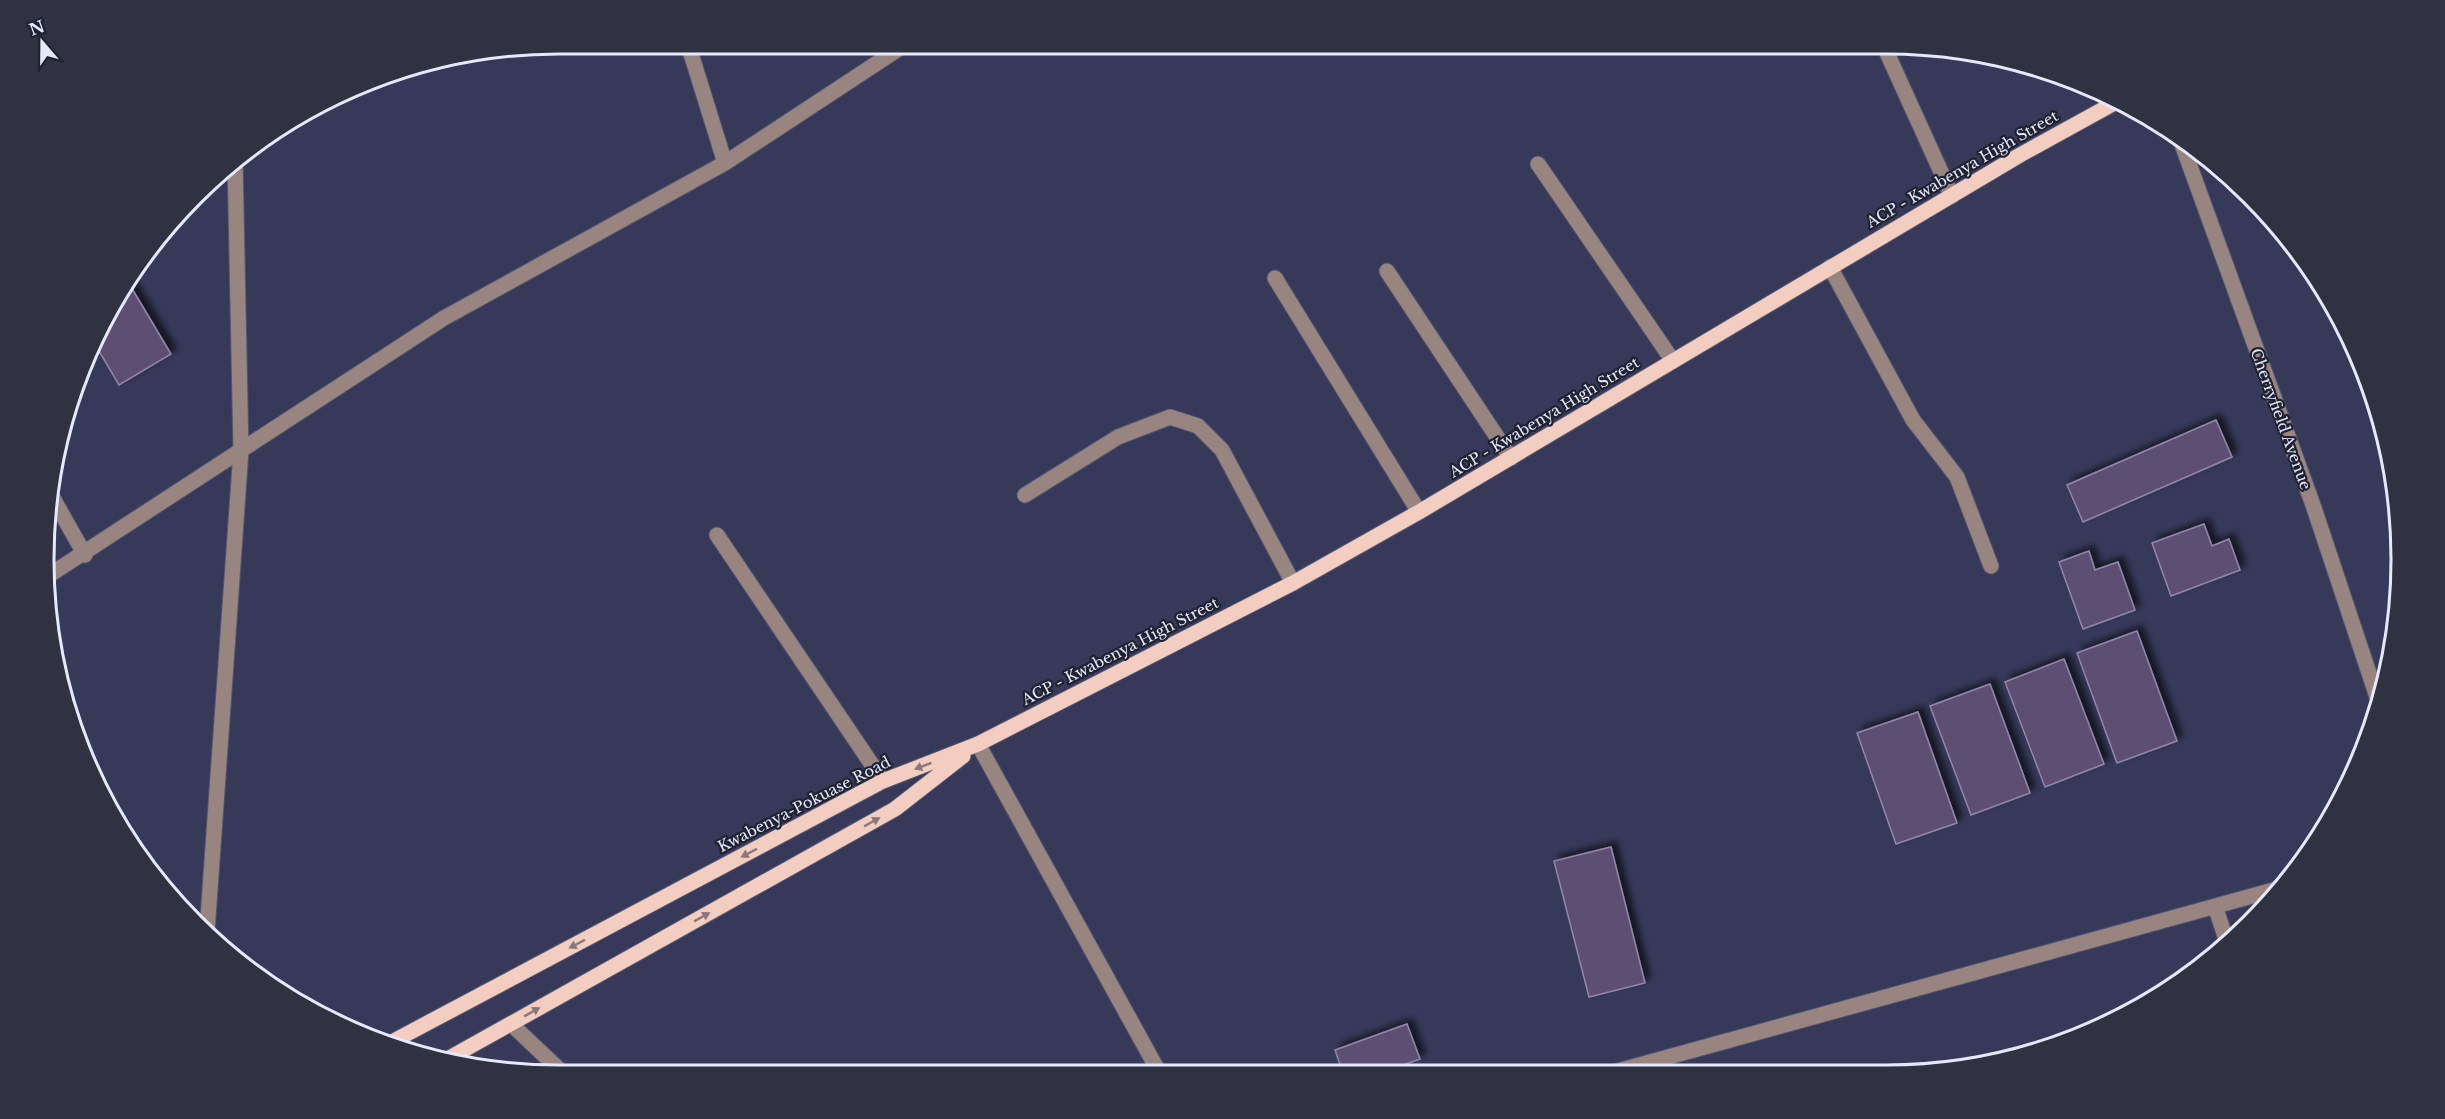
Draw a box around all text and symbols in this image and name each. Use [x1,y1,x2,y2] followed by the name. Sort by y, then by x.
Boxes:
[12,12,72,72] north arrow
[26,16,47,40] text: N
[1862,106,2062,232] street label: ACP - Kwabenya High Street
[2247,346,2315,492] street label: Cherryfield Avenue
[1445,352,1643,482] street label: ACP - Kwabenya High Street
[1017,593,1222,710] street label: ACP - Kwabenya High Street
[714,752,894,856] street label: Kwabenya-Pokuase Road
[914,761,932,771] one-way arrow
[864,816,880,827] one-way arrow
[740,848,757,858] one-way arrow
[694,912,711,922] one-way arrow
[568,939,585,949] one-way arrow
[524,1007,541,1017] one-way arrow

